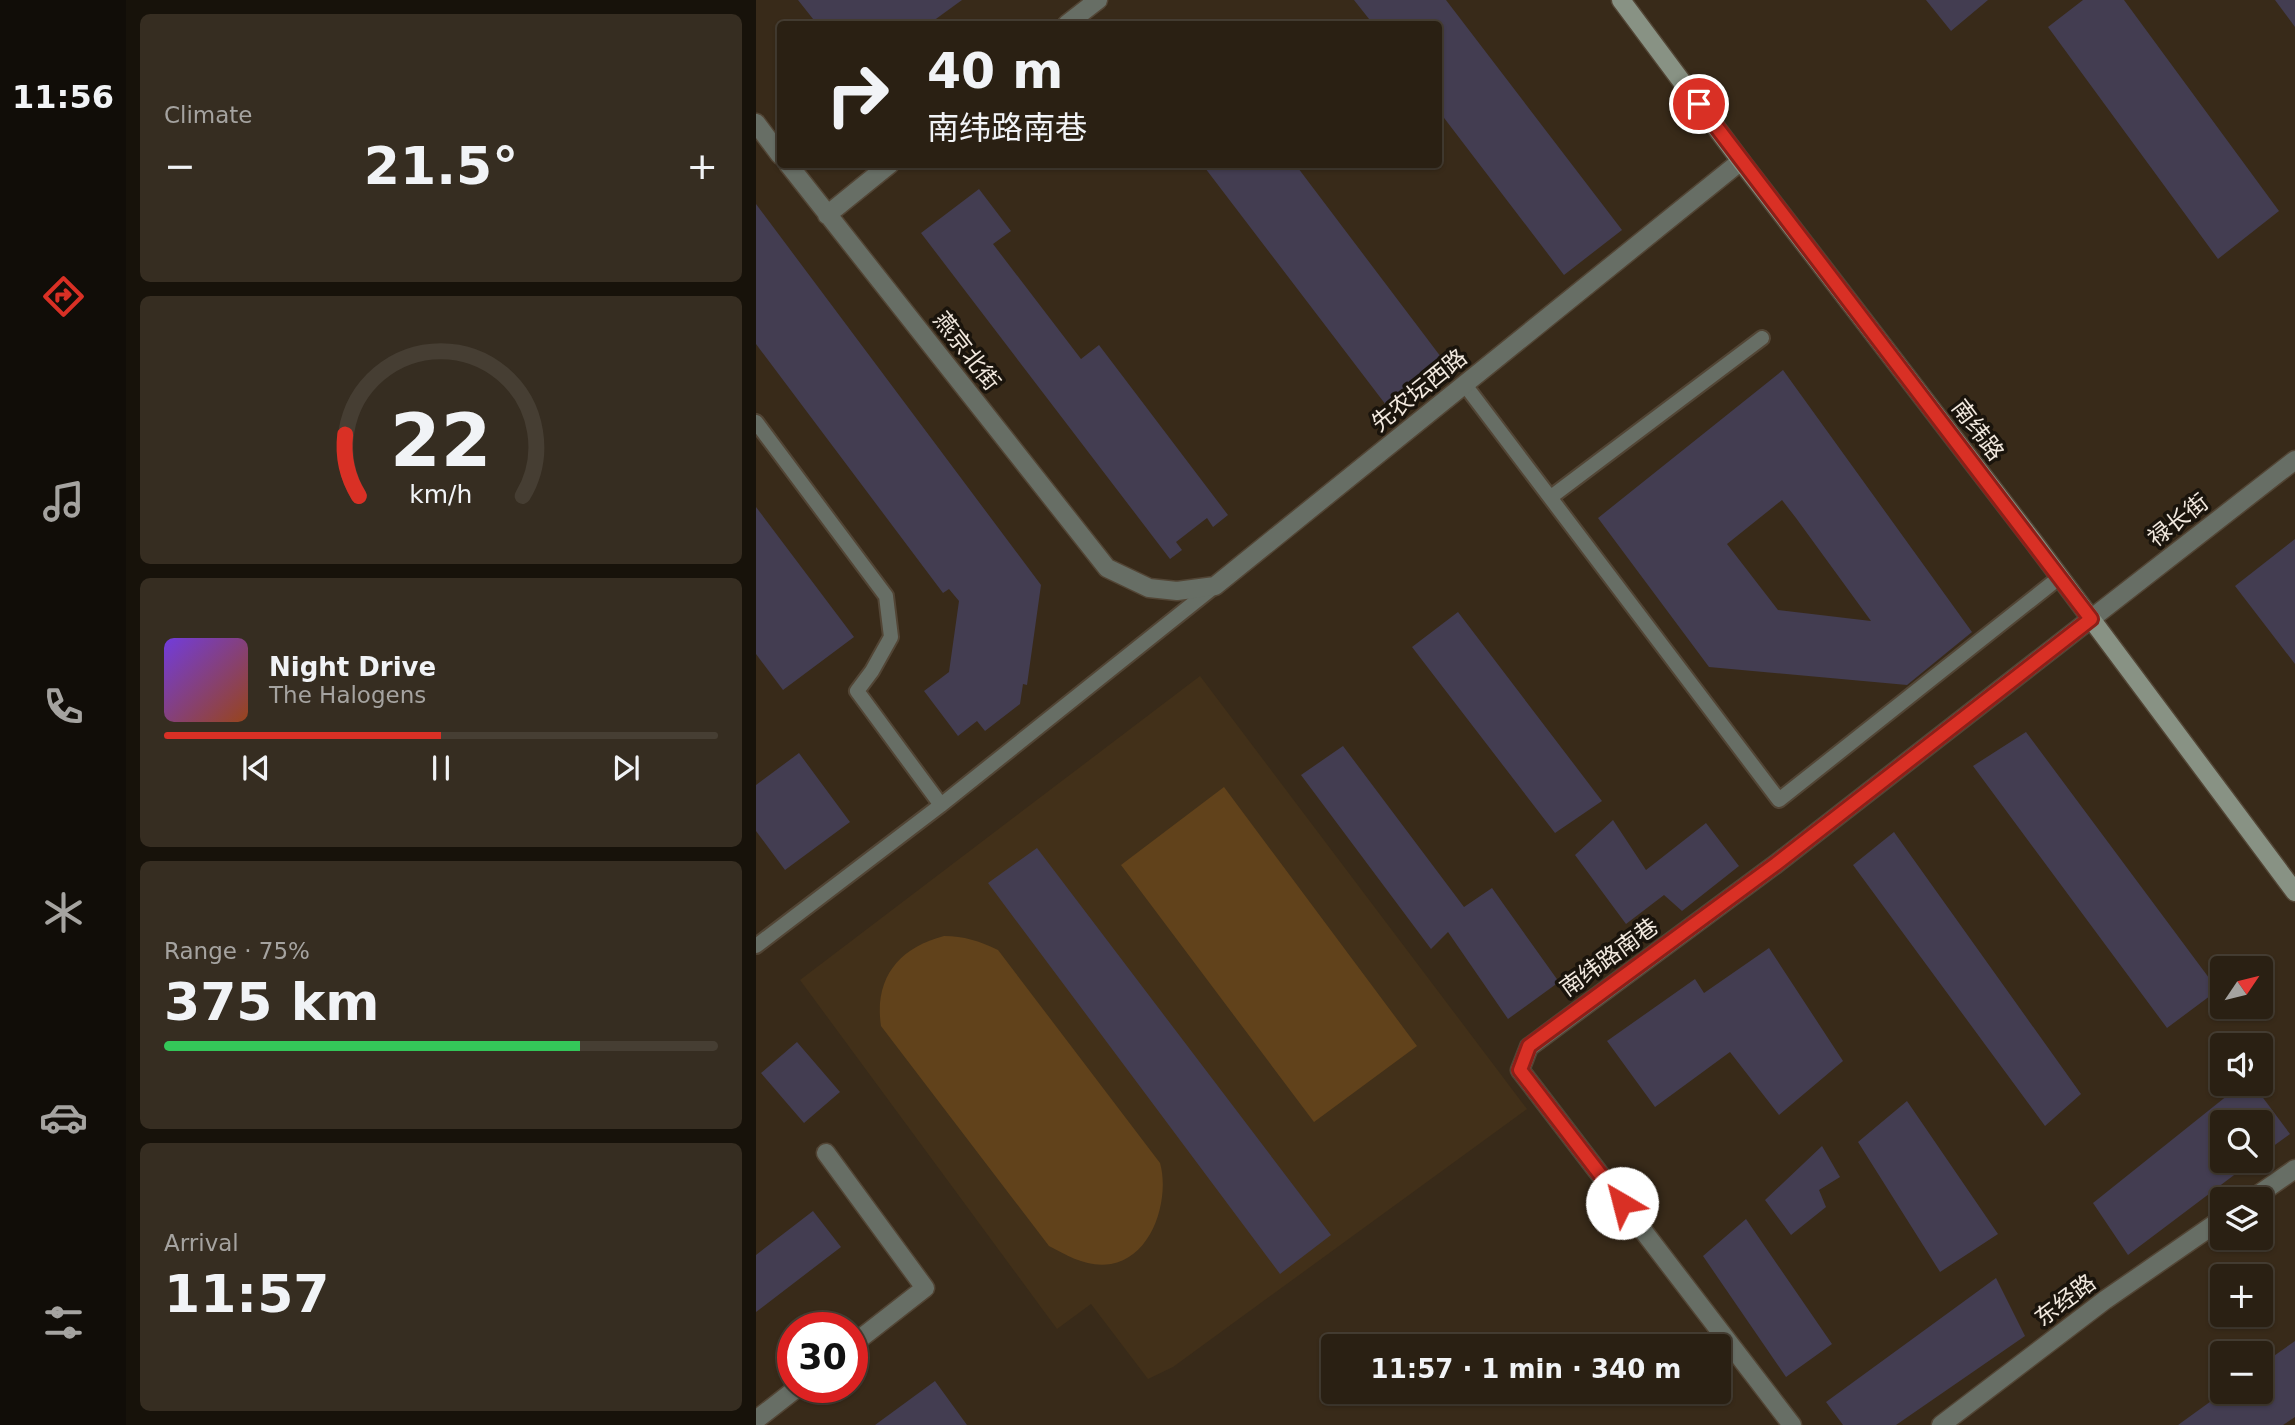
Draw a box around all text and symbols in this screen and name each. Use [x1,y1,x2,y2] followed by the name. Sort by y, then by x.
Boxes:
[927,43,1063,100] text: 40 m
[812,49,903,140] icon: right
[1669,74,1729,134] pin
[12,78,114,116] text: 11:56
[1680,85,1718,123] icon: arrive
[164,102,253,128] text: Climate
[927,109,1087,147] text: 南纬路南巷
[364,136,518,196] text: 21.5°
[164,144,196,188] text: −
[686,144,718,188] text: +
[39,272,88,321] icon: directions
[928,307,1006,395] street label: 燕京北街
[1366,344,1472,436] street label: 先农坛西路
[1947,395,2009,465] street label: 南纬路
[390,399,492,484] text: 22
[39,477,88,526] icon: music
[409,480,473,509] text: km/h
[2143,489,2213,551] street label: 禄长街
[269,652,436,682] text: Night Drive
[39,682,88,731] icon: phone
[269,682,426,708] text: The Halogens
[237,749,275,787] icon: previous
[422,749,460,787] icon: pause
[607,749,645,787] icon: next
[39,888,88,937] icon: climate
[1555,913,1663,1001] street label: 南纬路南巷
[164,938,310,964] text: Range · 75%
[2210,956,2273,1018] north arrow
[2210,956,2273,1404] map controls
[164,972,379,1032] text: 375 km
[2210,1033,2273,1096] button: sound
[39,1093,88,1142] icon: car
[2210,1110,2273,1173] button: search
[1585,1166,1659,1240] position arrow
[2210,1187,2273,1250] button: layers
[164,1230,239,1256] text: Arrival
[164,1264,330,1324] text: 11:57
[2210,1264,2273,1327] button: +
[2030,1269,2100,1331] street label: 东经路
[39,1298,88,1347] icon: filters
[777,1312,868,1403] speed limit sign: 30
[2210,1341,2273,1404] button: −
[1371,1354,1681,1384] text: 11:57 · 1 min · 340 m

